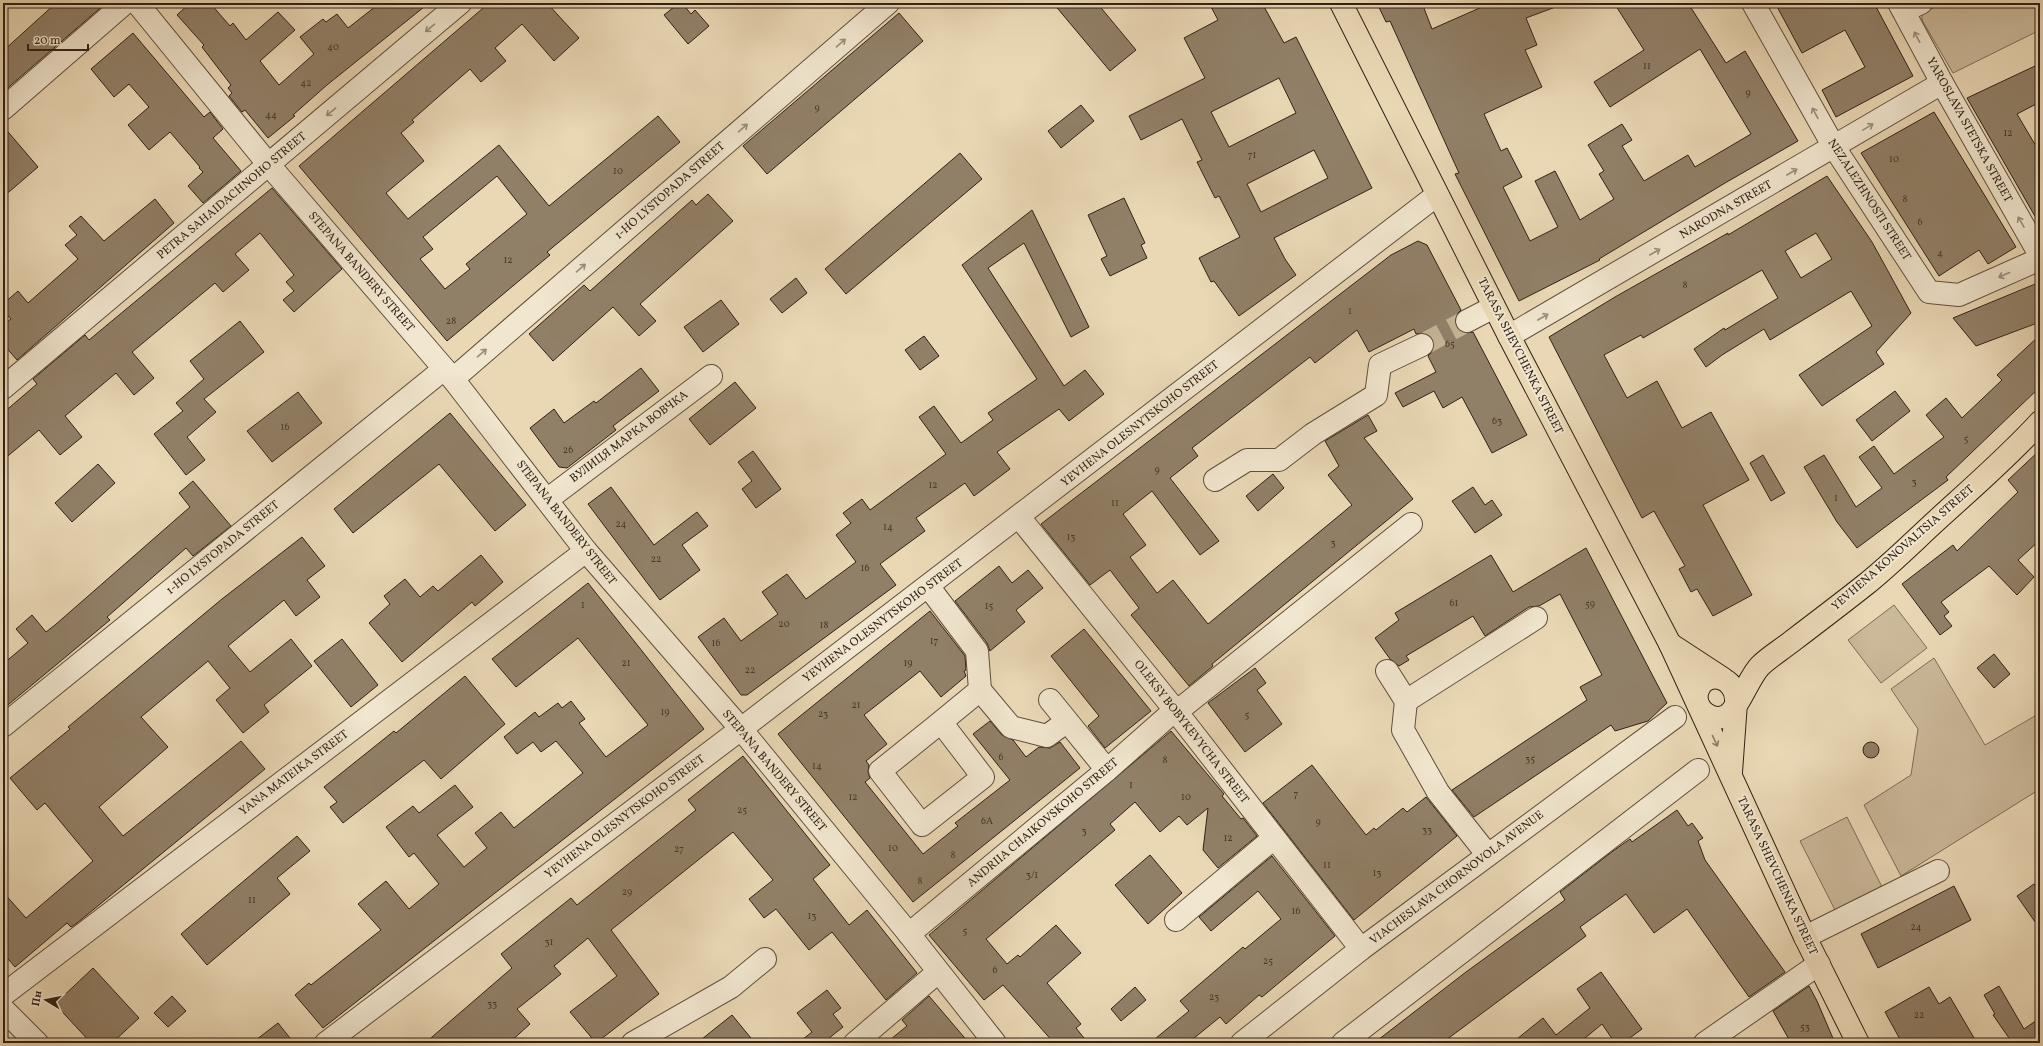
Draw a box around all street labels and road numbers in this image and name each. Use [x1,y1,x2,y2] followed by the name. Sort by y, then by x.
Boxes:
[1922,54,2016,206] street label: YAROSLAVA STETSKA STREET
[154,129,310,263] street label: PETRA SAHAIDACHNOHO STREET
[1824,136,1914,264] street label: NEZALEZHNOSTI STREET
[612,139,728,243] street label: 1-HO LYSTOPADA STREET
[1677,177,1775,243] street label: NARODNA STREET
[304,209,418,335] street label: STEPANA BANDERY STREET
[1473,275,1567,437] street label: TARASA SHEVCHENKA STREET
[1058,357,1222,491] street label: YEVHENA OLESNYTSKOHO STREET
[567,387,692,487] street label: ВУЛИЦЯ МАРКА ВОВЧКА
[512,457,620,589] street label: STEPANA BANDERY STREET
[1828,481,1978,615] street label: YEVHENA KONOVALTSIA STREET
[163,497,283,599] street label: 1-HO LYSTOPADA STREET
[800,555,966,687] street label: YEVHENA OLESNYTSKOHO STREET
[1130,657,1252,807] street label: OLEKSY BOBYKEVYCHA STREET
[718,707,830,835] street label: STEPANA BANDERY STREET
[236,727,352,819] street label: YANA MATEIKA STREET
[542,751,708,883] street label: YEVHENA OLESNYTSKOHO STREET
[964,755,1122,891] street label: ANDRIIA CHAIKOVSKOHO STREET
[1733,794,1821,958] street label: TARASA SHEVCHENKA STREET
[1367,807,1547,949] street label: VIACHESLAVA CHORNOVOLA AVENUE

